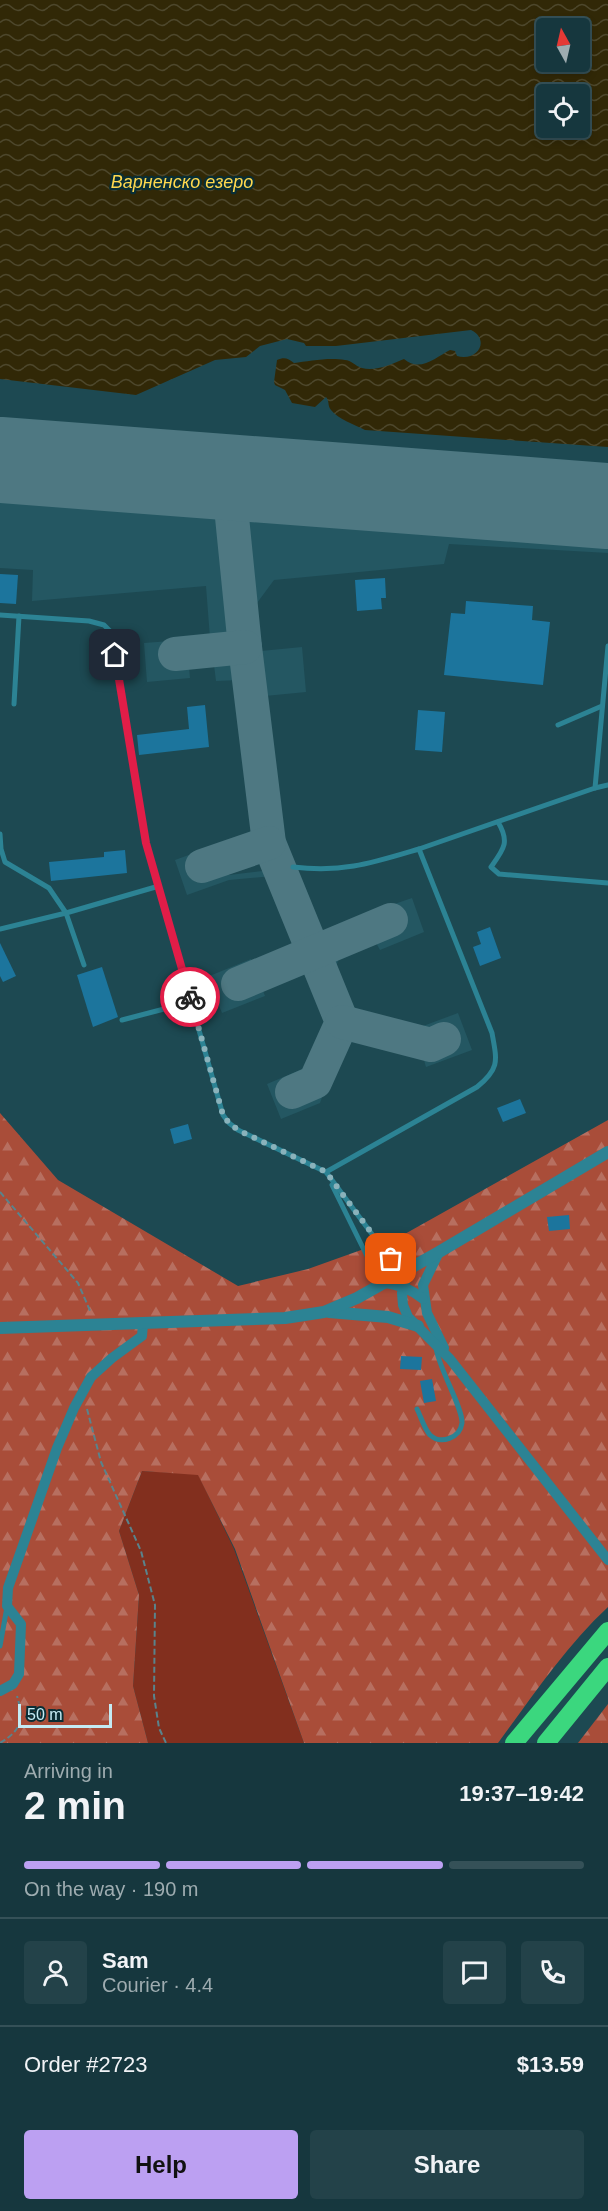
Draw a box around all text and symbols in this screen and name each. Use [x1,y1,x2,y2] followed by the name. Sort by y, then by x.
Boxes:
[536,18,590,72] north arrow
[536,18,590,138] map controls
[536,84,590,138] button: locate
[111,172,253,192] water label: Варненско езеро
[89,629,140,680] pin
[98,638,131,671] icon: home
[160,967,220,1027] courier
[174,981,207,1014] icon: bike
[365,1233,416,1284] pin
[374,1242,407,1275] icon: bag
[18,1701,112,1728] scale bar
[27,1706,63,1723] text: 50 m
[24,1760,113,1782] text: Arriving in
[459,1781,584,1806] text: 19:37–19:42
[24,1784,126,1827] text: 2 min
[24,1878,199,1900] text: On the way · 190 m
[24,1941,87,2004] button: person
[443,1941,506,2004] button: chat
[521,1941,584,2004] button: phone
[102,1948,148,1973] text: Sam
[102,1974,213,1996] text: Courier · 4.4
[24,2052,148,2077] text: Order #2723
[517,2052,584,2077] text: $13.59
[24,2130,298,2199] button: Help
[310,2130,584,2199] button: Share

